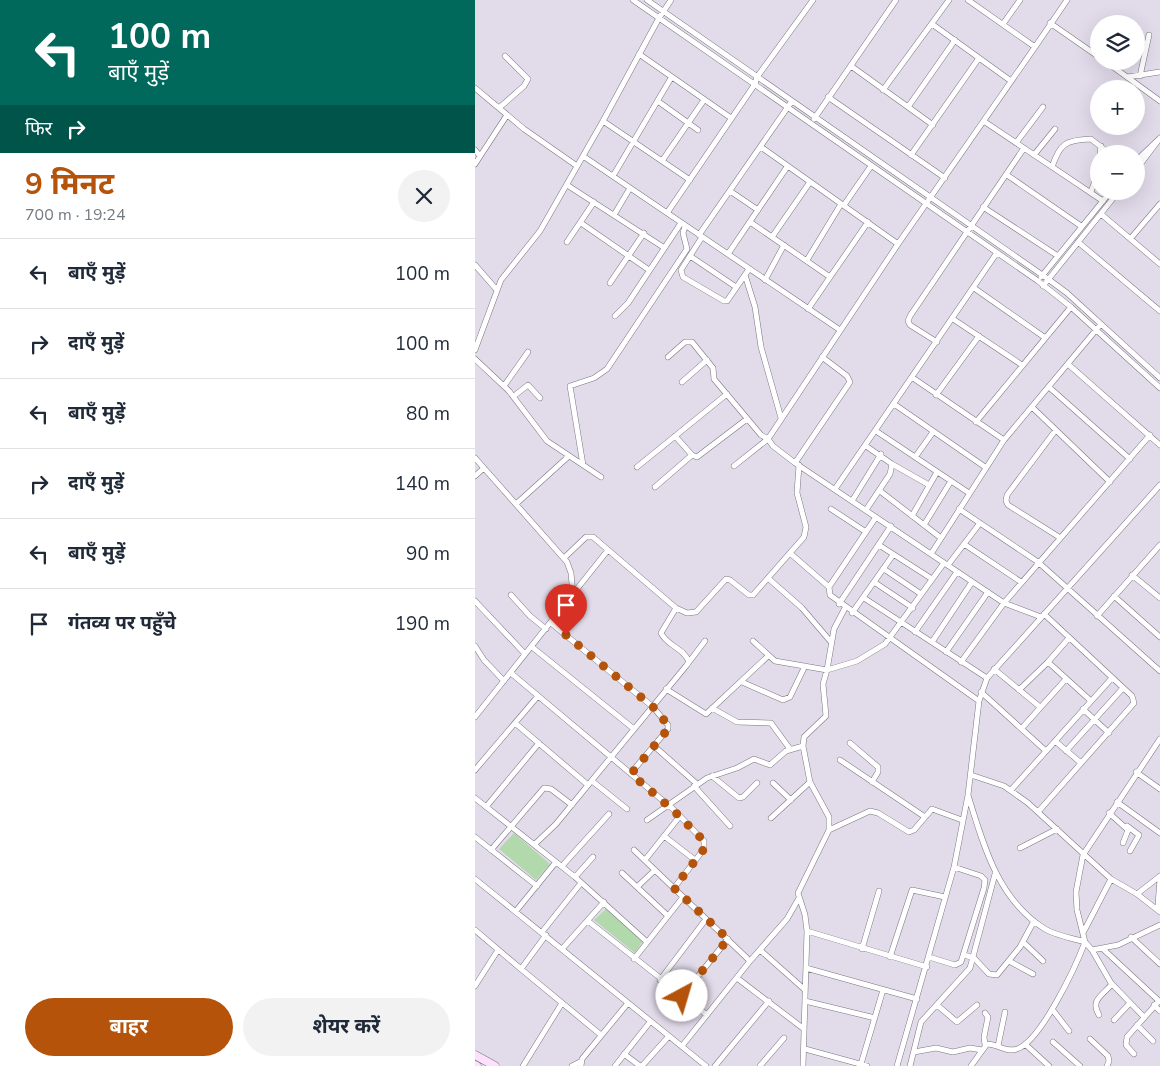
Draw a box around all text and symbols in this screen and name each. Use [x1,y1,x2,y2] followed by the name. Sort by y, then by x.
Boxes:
[108,13,211,60] text: 100 m
[1090,15,1145,200] map controls
[1090,15,1145,70] button: layers
[25,20,90,85] icon: left
[108,58,169,88] text: बाएँ मुड़ें
[1090,80,1145,135] button: +
[62,115,90,143] icon: right
[25,116,52,142] text: फिर
[1090,145,1145,200] button: −
[25,164,114,205] text: 9 मिनट
[398,170,450,222] button: close
[25,204,126,226] text: 700 m · 19:24
[25,260,53,288] icon: left
[68,260,125,286] text: बाएँ मुड़ें
[395,261,450,287] text: 100 m
[25,330,53,358] icon: right
[68,330,124,356] text: दाएँ मुड़ें
[395,331,450,357] text: 100 m
[25,400,53,428] icon: left
[68,400,125,426] text: बाएँ मुड़ें
[406,401,450,427] text: 80 m
[25,470,53,498] icon: right
[68,470,124,496] text: दाएँ मुड़ें
[395,471,450,497] text: 140 m
[25,540,53,568] icon: left
[68,540,125,566] text: बाएँ मुड़ें
[406,541,450,567] text: 90 m
[545,584,587,635] pin
[552,591,580,619] icon: arrive
[25,610,53,638] icon: arrive
[68,610,176,636] text: गंतव्य पर पहुँचे
[395,611,450,637] text: 190 m
[655,969,707,1021] position arrow
[25,998,233,1056] button: बाहर
[243,998,450,1056] button: शेयर करें

